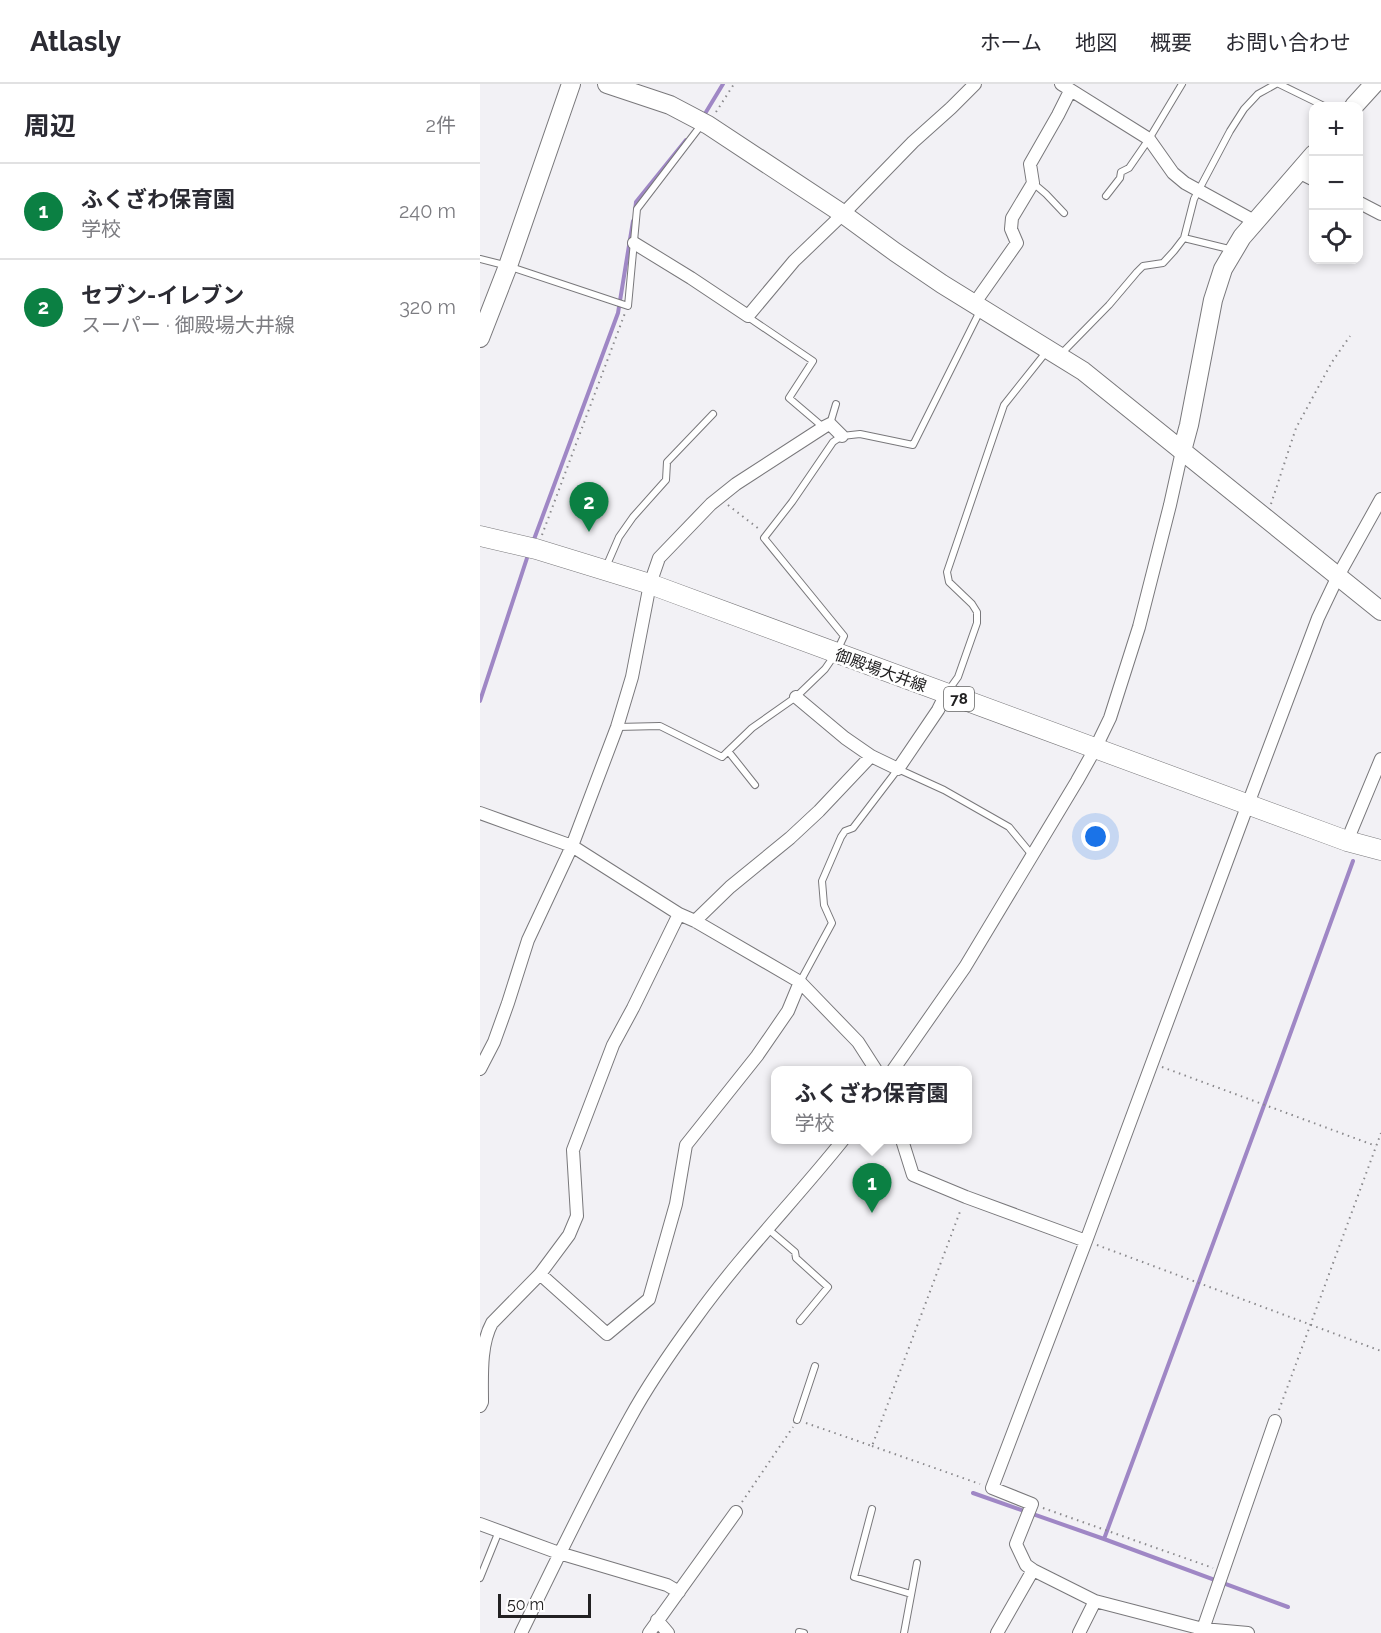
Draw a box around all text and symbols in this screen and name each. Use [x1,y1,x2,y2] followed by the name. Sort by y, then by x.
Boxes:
[30,25,121,58] text: Atlasly
[980,30,1042,55] text: ホーム
[1075,30,1117,55] text: 地図
[1150,30,1192,55] text: 概要
[1225,30,1351,55] text: お問い合わせ
[1309,102,1363,264] map controls
[1309,102,1363,156] button: +
[24,111,76,141] text: 周辺
[426,113,456,137] text: 2件
[1309,156,1363,210] button: −
[81,186,235,212] text: ふくざわ保育園
[39,199,48,223] text: 1
[399,199,456,223] text: 240 m
[1309,210,1363,264] button: locate
[81,217,121,241] text: 学校
[81,282,244,308] text: セブン-イレブン
[38,295,49,319] text: 2
[399,295,456,319] text: 320 m
[81,313,295,337] text: スーパー · 御殿場大井線
[570,482,608,532] pin: 2
[832,645,929,696] street label: 御殿場大井線
[944,687,974,711] road number: 78
[1081,822,1110,851] your location
[771,1066,972,1144] popup
[794,1080,949,1106] text: ふくざわ保育園
[794,1111,834,1135] text: 学校
[852,1164,892,1213] pin: 1
[498,1591,591,1618] scale bar
[507,1595,544,1614] text: 50 m

